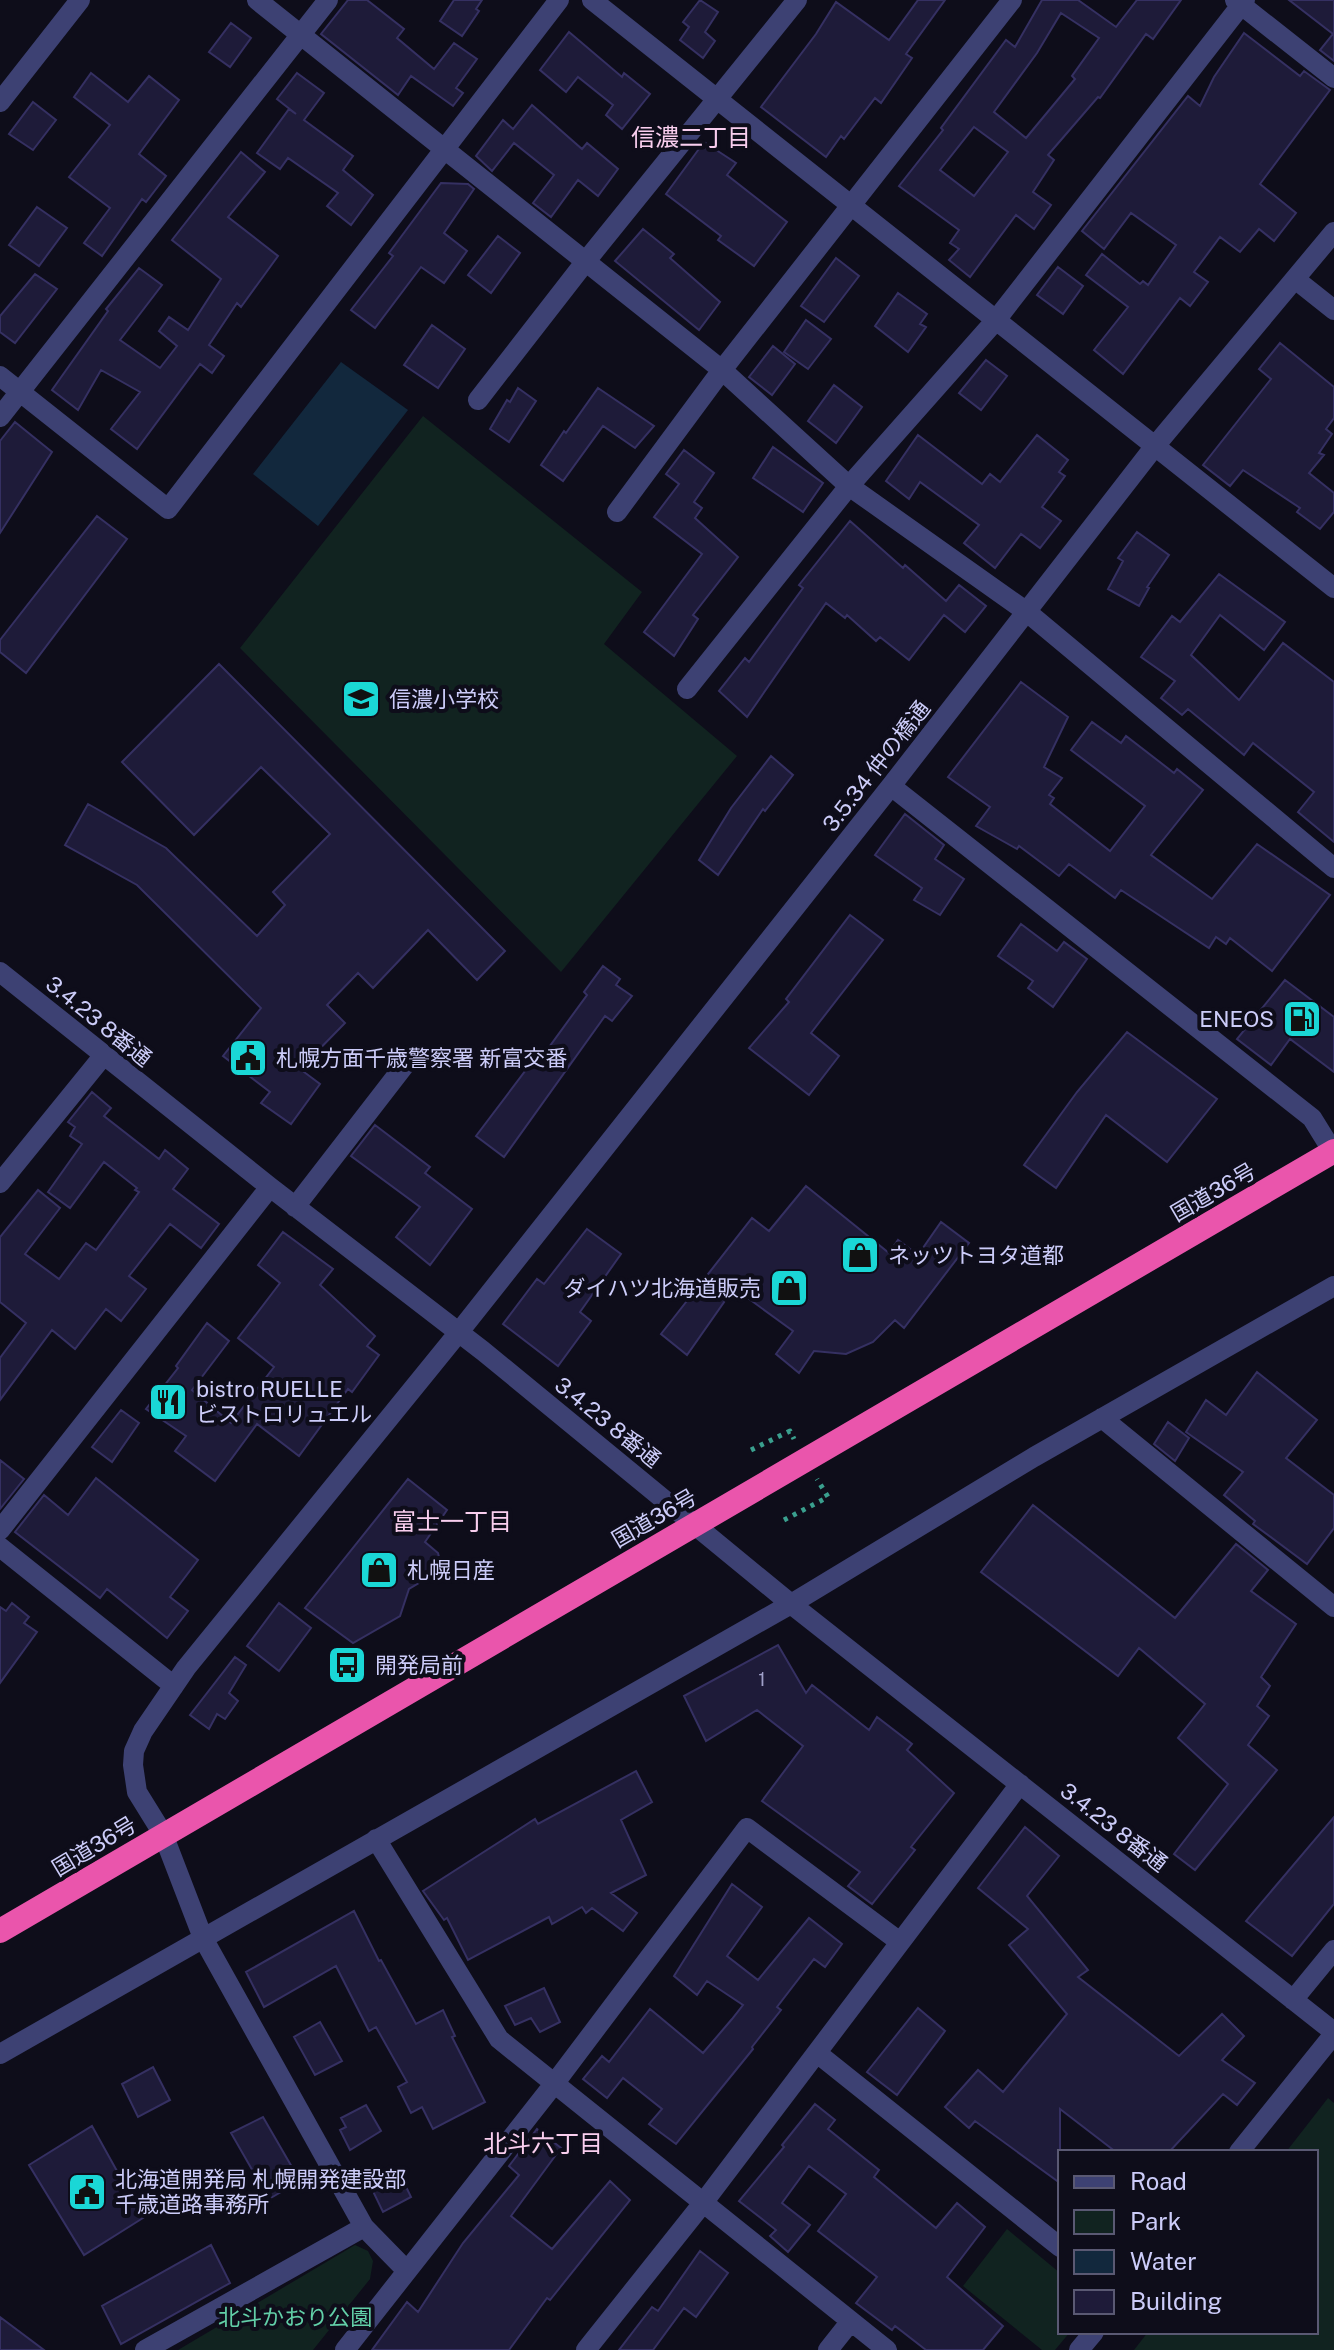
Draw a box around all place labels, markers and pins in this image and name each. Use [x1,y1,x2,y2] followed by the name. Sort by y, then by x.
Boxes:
[340,678,382,720] school or university icon: 信濃小学校
[389,686,499,712] place label: 信濃小学校
[1281,998,1323,1040] fuel station icon: ENEOS
[1199,1006,1274,1032] place label: ENEOS
[227,1037,269,1079] public building icon: 札幌方面千歳警察署 新富交番
[276,1045,567,1071] place label: 札幌方面千歳警察署 新富交番
[839,1234,881,1276] shop icon: ネッツトヨタ道都
[888,1242,1064,1268] place label: ネッツトヨタ道都
[768,1267,810,1309] shop icon: ダイハツ北海道販売
[563,1275,761,1301] place label: ダイハツ北海道販売
[196,1376,372,1427] place label: bistro RUELLE ビストロリュエル
[147,1381,189,1423] restaurant icon: bistro RUELLE ビストロリュエル
[358,1549,400,1591] shop icon: 札幌日産
[407,1557,495,1583] place label: 札幌日産
[326,1644,368,1686] bus stop icon: 開発局前
[375,1652,463,1678] place label: 開発局前
[115,2166,406,2217] place label: 北海道開発局 札幌開発建設部 千歳道路事務所
[66,2171,108,2213] public building icon: 北海道開発局 札幌開発建設部 千歳道路事務所

